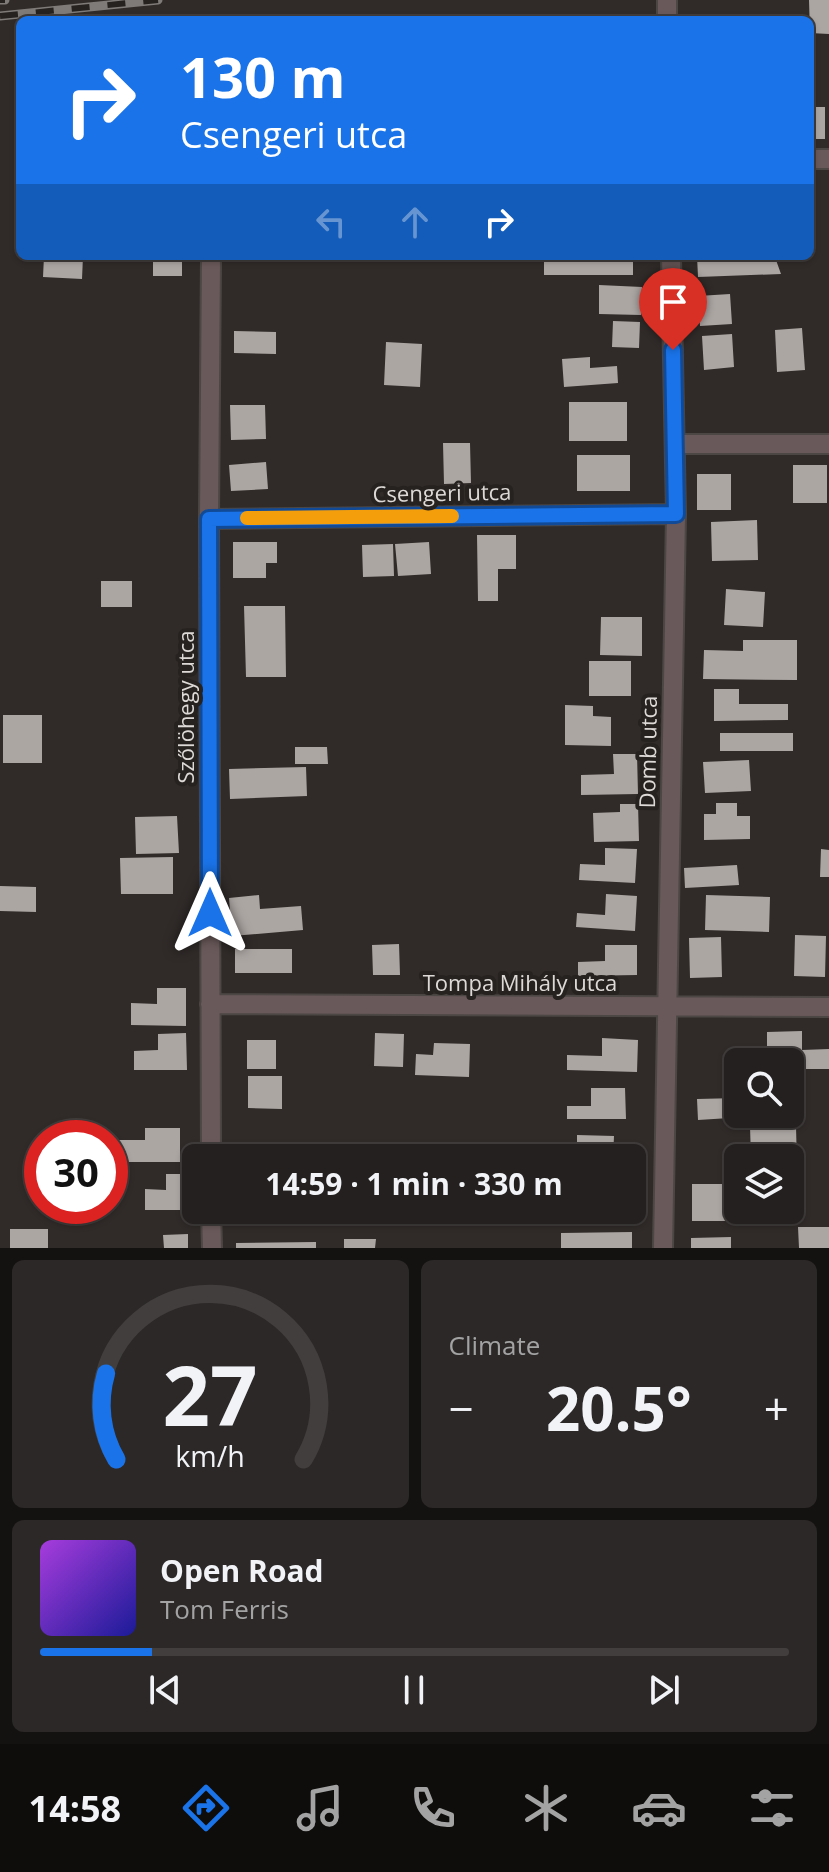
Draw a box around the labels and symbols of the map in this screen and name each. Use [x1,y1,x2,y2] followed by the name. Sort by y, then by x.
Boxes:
[639,268,707,350] pin
[372,476,512,508] street label: Csengeri utca
[170,630,200,784] street label: Szőlöhegy utca
[631,695,663,809] street label: Domb utca
[168,871,252,955] position arrow
[423,967,617,997] street label: Tompa Mihály utca
[24,1120,128,1224] speed limit sign: 30

